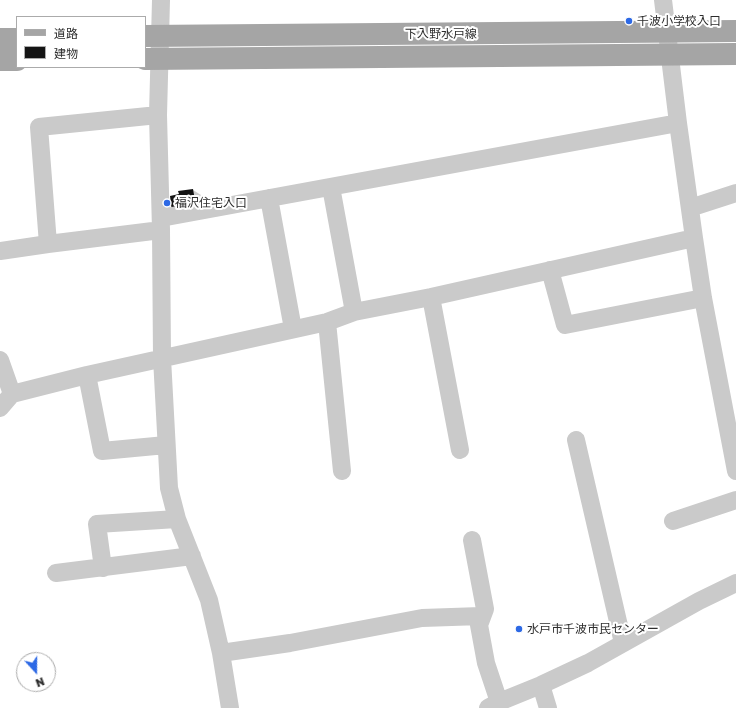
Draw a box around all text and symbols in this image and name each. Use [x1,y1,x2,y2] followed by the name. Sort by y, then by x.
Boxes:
[637,14,721,28] place label: 千波小学校入口
[16,16,146,68] legend
[624,16,634,26] marker: 千波小学校入口
[54,26,78,41] text: 道路
[405,27,477,41] street label: 下入野水戸線
[54,46,78,61] text: 建物
[175,196,247,210] place label: 福沢住宅入口
[162,198,172,208] marker: 福沢住宅入口
[527,622,659,636] place label: 水戸市千波市民センター
[514,624,524,634] marker: 水戸市千波市民センター
[16,652,56,692] north arrow
[34,675,46,690] text: N

